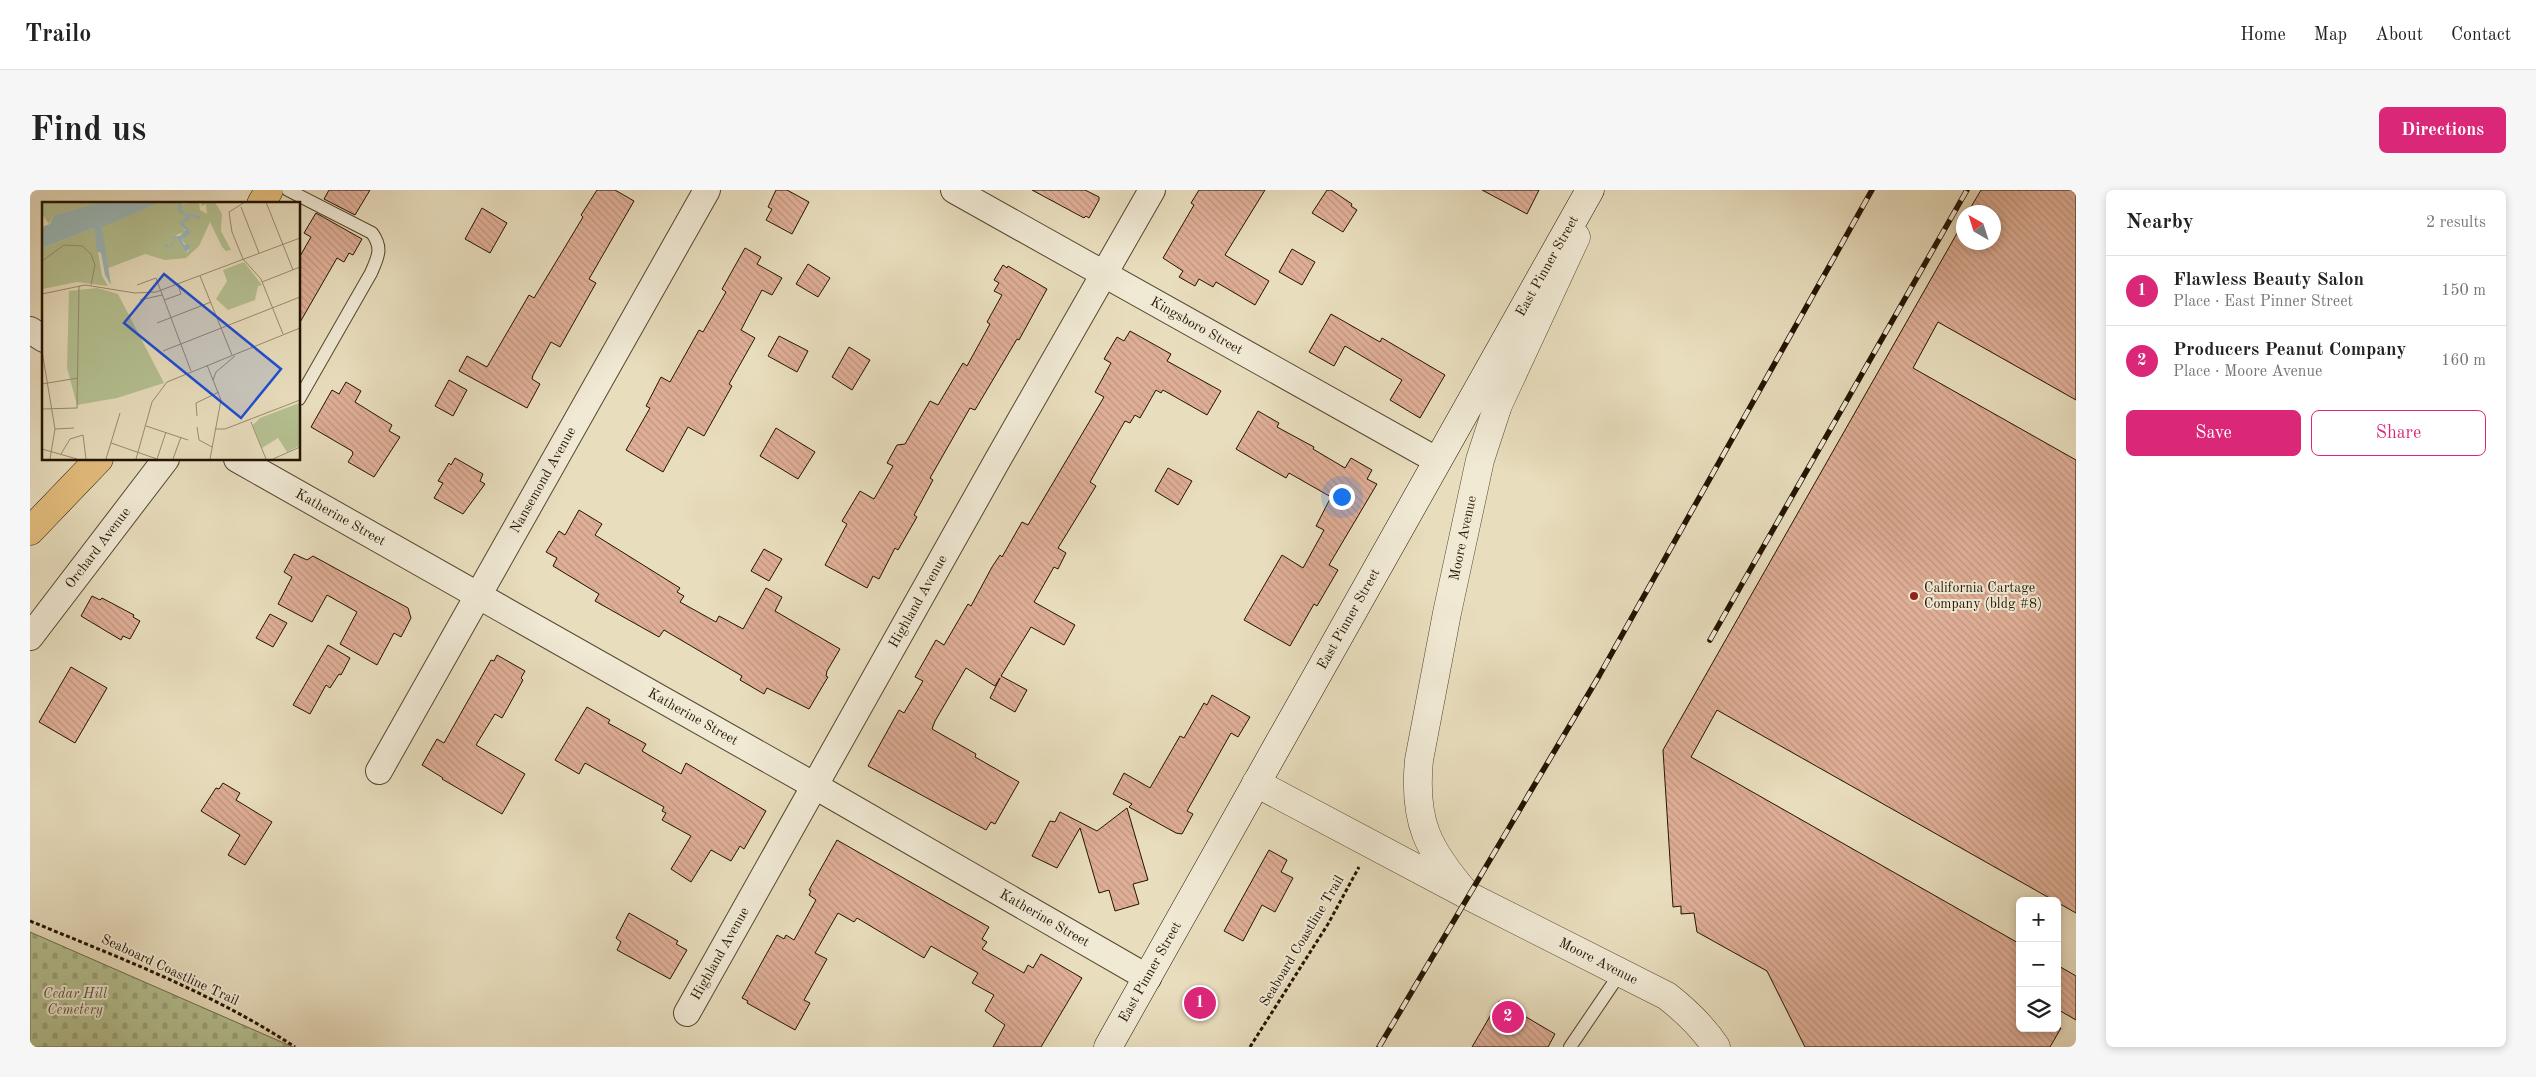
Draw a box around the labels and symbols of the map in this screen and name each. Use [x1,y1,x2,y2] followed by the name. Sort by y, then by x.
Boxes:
[42,202,300,460] inset map
[1956,205,2001,250] north arrow
[1513,213,1581,319] street label: East Pinner Street
[1148,294,1245,357] street label: Kingsboro Street
[508,425,579,535] street label: Nansemond Avenue
[1329,484,1355,510] your location
[293,487,388,549] street label: Katherine Street
[1447,494,1479,582] street label: Moore Avenue
[63,505,133,591] street label: Orchard Avenue
[887,553,950,650] street label: Highland Avenue
[1315,566,1383,672] street label: East Pinner Street
[1924,581,2042,611] place label: California Cartage Company (bldg #8)
[1908,590,1920,602] marker: California Cartage Company (bldg #8)
[646,686,741,748] street label: Katherine Street
[1257,873,1347,1009] street label: Seaboard Coastline Trail
[997,887,1092,950] street label: Katherine Street
[689,905,752,1002] street label: Highland Avenue
[1116,919,1184,1025] street label: East Pinner Street
[99,932,241,1008] street label: Seaboard Coastline Trail
[1557,936,1640,987] street label: Moore Avenue
[1184,984,1216,1022] pin: 1
[43,987,107,1018] park label: Cedar Hill Cemetery
[1492,998,1524,1036] pin: 2

